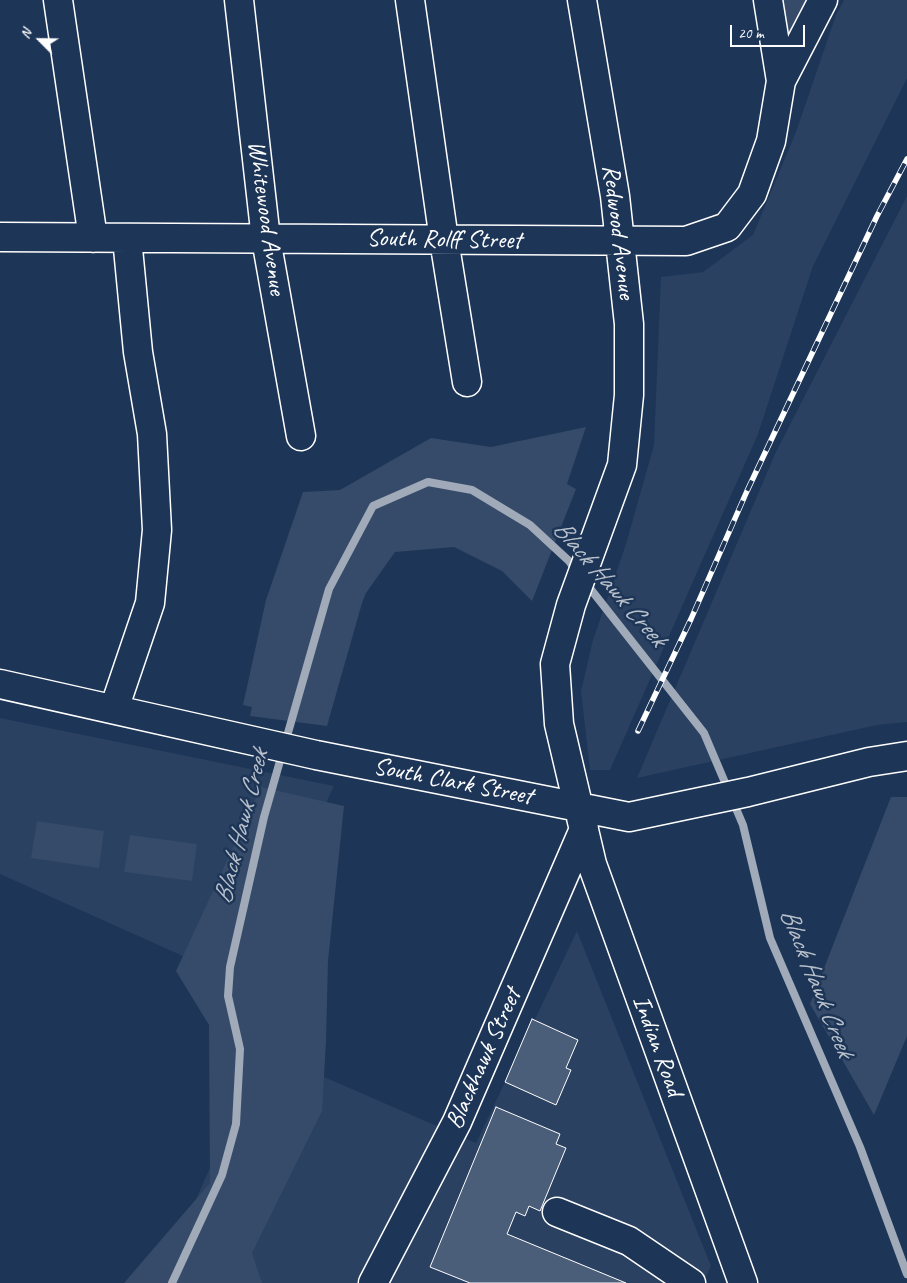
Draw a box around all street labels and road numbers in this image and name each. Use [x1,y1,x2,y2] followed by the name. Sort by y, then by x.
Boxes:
[240,139,292,297] street label: Whitewood Avenue
[595,163,641,301] street label: Redwood Avenue
[366,224,522,256] street label: South Rolff Street
[371,752,535,812] street label: South Clark Street
[440,984,528,1134] street label: Blackhawk Street
[625,992,689,1100] street label: Indian Road

